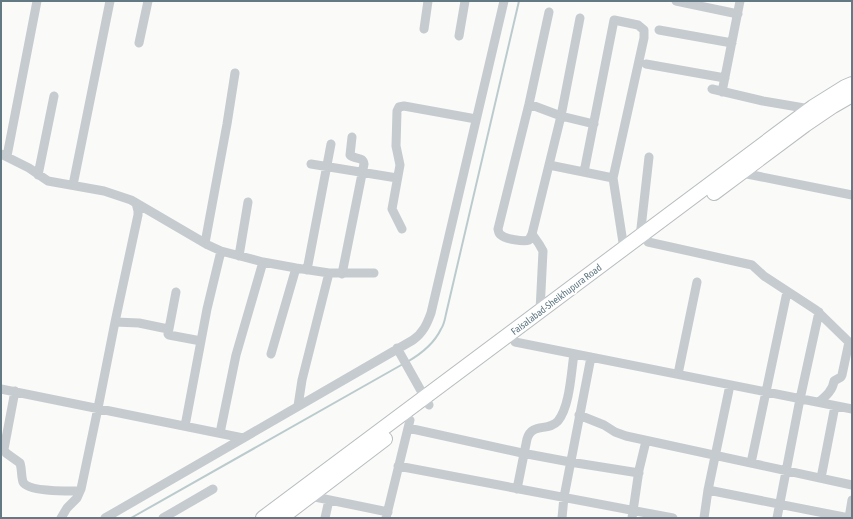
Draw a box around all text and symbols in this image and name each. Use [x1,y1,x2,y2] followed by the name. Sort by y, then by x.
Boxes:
[509,262,604,337] street label: Faisalabad-Sheikhupura Road

